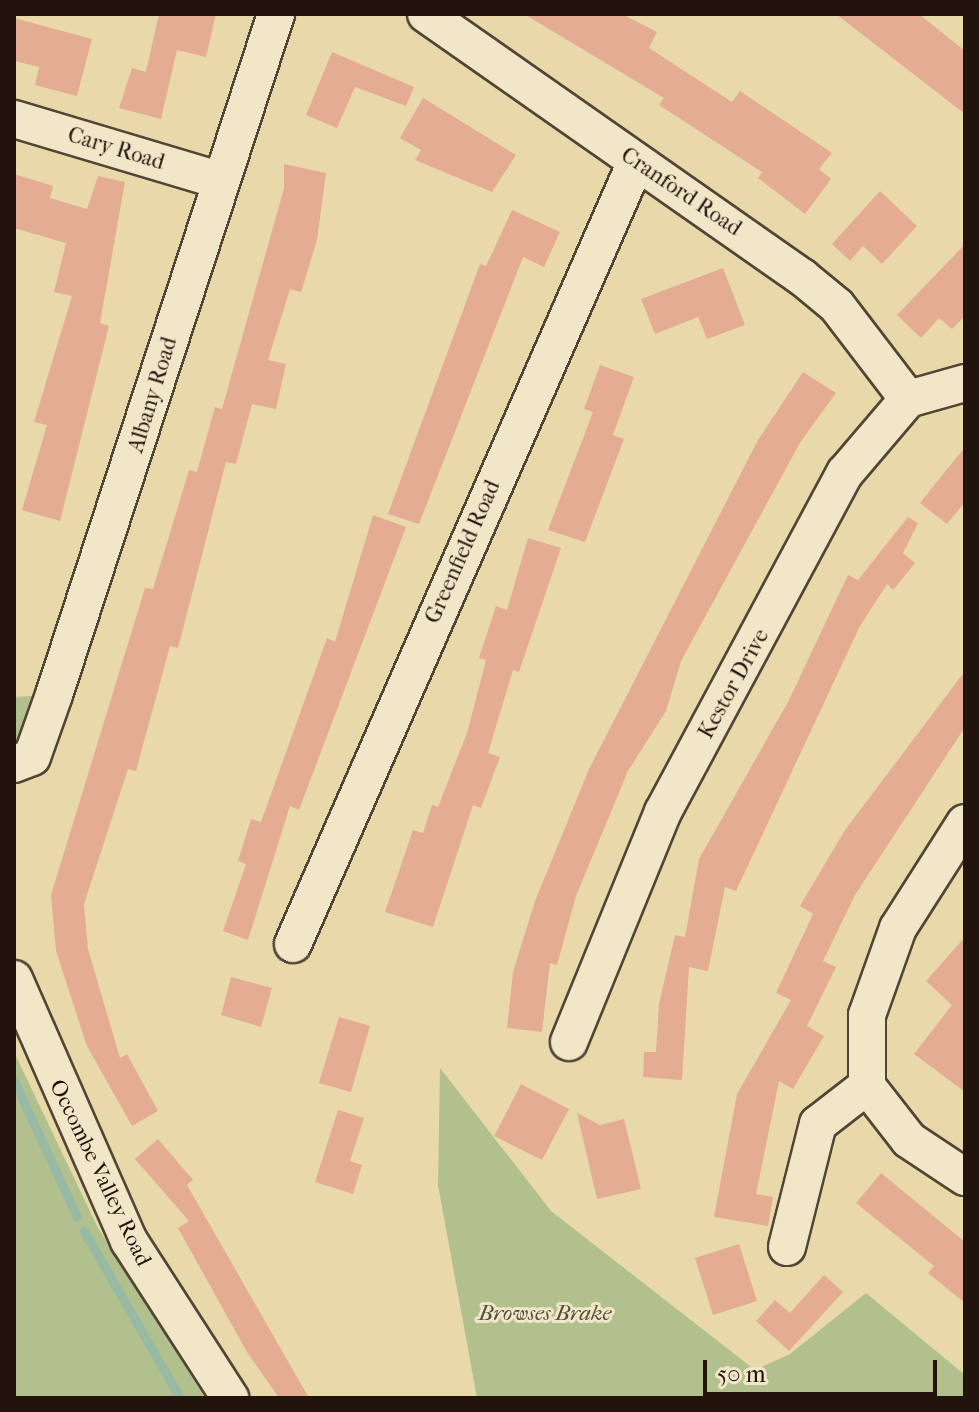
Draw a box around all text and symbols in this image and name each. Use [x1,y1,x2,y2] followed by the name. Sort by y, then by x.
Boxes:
[64,122,168,176] street label: Cary Road
[616,142,746,242] street label: Cranford Road
[123,334,183,456] street label: Albany Road
[420,476,506,628] street label: Greenfield Road
[693,625,775,743] street label: Kestor Drive
[43,1075,157,1271] street label: Occombe Valley Road
[479,1301,611,1327] park label: Browses Brake
[707,1344,941,1394] scale bar
[717,1360,766,1388] text: 50 m

